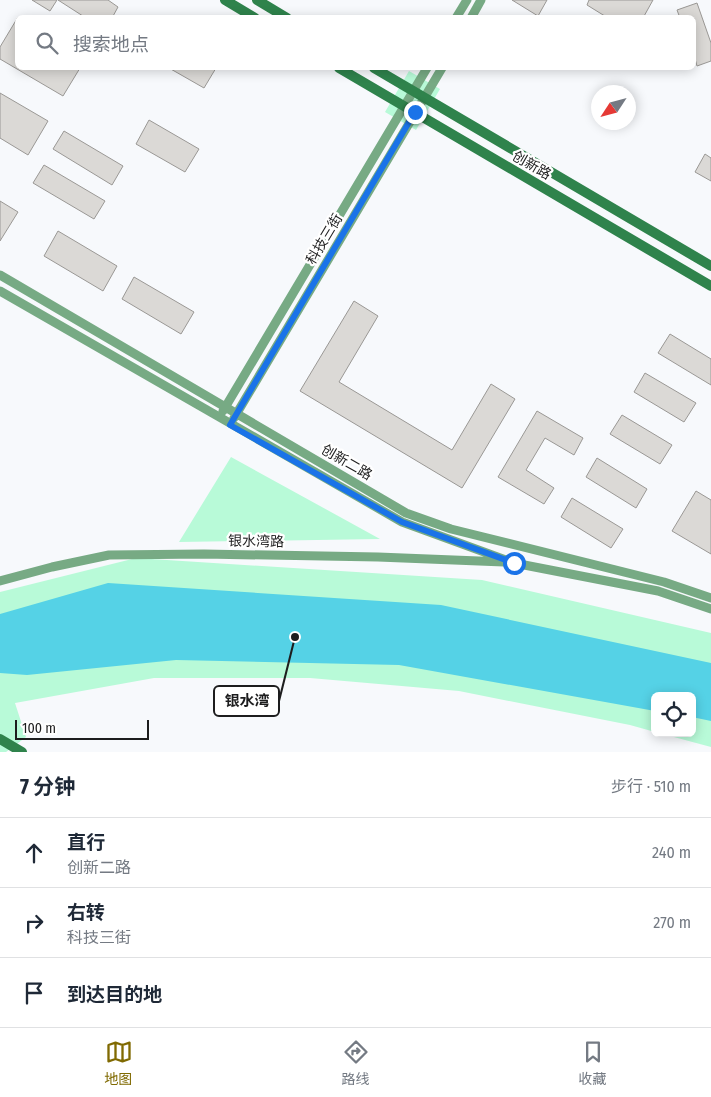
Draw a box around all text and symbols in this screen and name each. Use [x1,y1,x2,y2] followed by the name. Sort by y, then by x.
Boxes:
[15,15,696,70] search box
[33,29,61,57] icon: search
[73,33,149,56] text: 搜索地点
[591,85,636,130] north arrow
[404,101,427,124] route end
[509,148,554,183] street label: 创新路
[303,211,346,268] street label: 科技三街
[318,441,375,484] street label: 创新二路
[228,533,284,550] street label: 银水湾路
[503,552,526,575] route start
[214,686,279,716] callout: 银水湾
[224,692,270,710] text: 银水湾
[651,692,696,737] map controls
[651,692,696,737] button: locate
[15,717,149,740] scale bar
[22,720,56,737] text: 100 m
[20,774,75,800] text: 7 分钟
[611,777,691,796] text: 步行 · 510 m
[67,831,105,854] text: 直行
[20,839,48,867] icon: ahead
[652,843,691,862] text: 240 m
[67,858,131,877] text: 创新二路
[67,901,105,924] text: 右转
[20,909,48,937] icon: right
[653,913,691,932] text: 270 m
[67,928,131,947] text: 科技三街
[20,979,48,1007] icon: arrive
[67,983,162,1006] text: 到达目的地
[105,1038,133,1088] tab: 地图
[342,1038,370,1088] tab: 路线
[579,1038,607,1088] tab: 收藏

